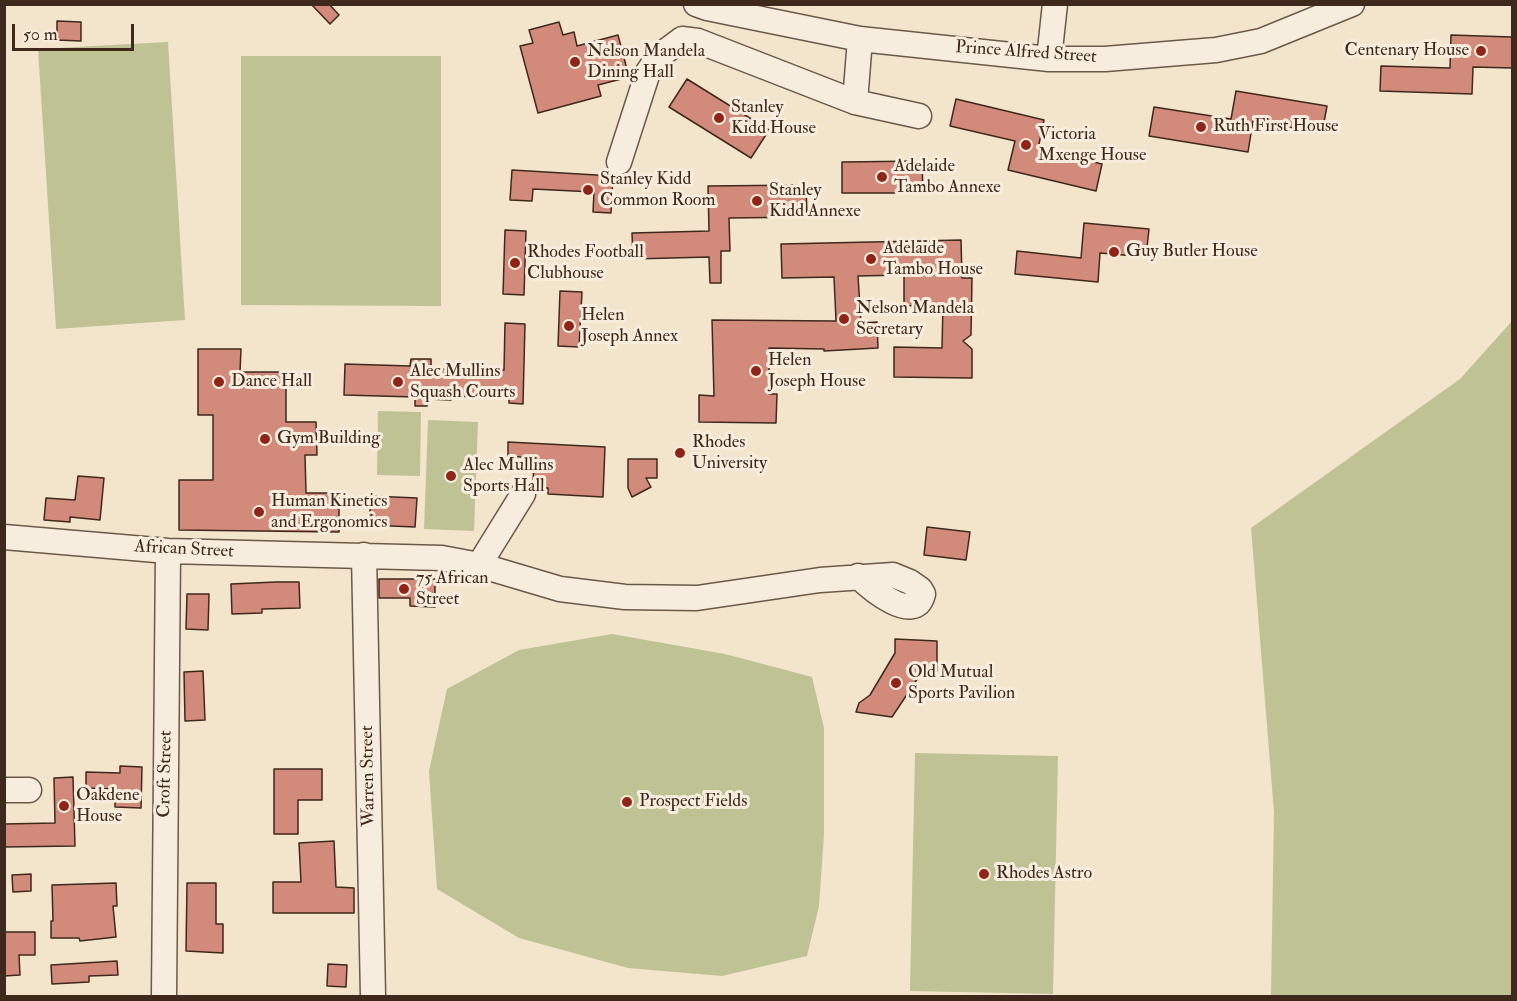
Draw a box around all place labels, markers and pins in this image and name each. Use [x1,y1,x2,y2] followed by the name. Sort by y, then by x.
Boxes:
[1344,40,1469,62] place label: Centenary House
[587,41,705,84] place label: Nelson Mandela Dining Hall
[1474,44,1488,58] marker: Centenary House
[568,55,582,69] marker: Nelson Mandela Dining Hall
[731,97,816,140] place label: Stanley Kidd House
[712,111,726,125] marker: Stanley Kidd House
[1213,116,1339,138] place label: Ruth First House
[1194,120,1208,134] marker: Ruth First House
[1038,124,1146,166] place label: Victoria Mxenge House
[1019,138,1033,152] marker: Victoria Mxenge House
[894,156,1001,198] place label: Adelaide Tambo Annexe
[600,169,715,212] place label: Stanley Kidd Common Room
[875,170,889,184] marker: Adelaide Tambo Annexe
[769,180,861,222] place label: Stanley Kidd Annexe
[581,183,595,197] marker: Stanley Kidd Common Room
[750,194,764,208] marker: Stanley Kidd Annexe
[883,238,983,280] place label: Adelaide Tambo House
[1126,241,1258,263] place label: Guy Butler House
[527,242,644,284] place label: Rhodes Football Clubhouse
[1107,245,1121,259] marker: Guy Butler House
[864,252,878,266] marker: Adelaide Tambo House
[508,256,522,270] marker: Rhodes Football Clubhouse
[856,298,974,340] place label: Nelson Mandela Secretary
[581,305,678,348] place label: Helen Joseph Annex
[837,312,851,326] marker: Nelson Mandela Secretary
[562,319,576,333] marker: Helen Joseph Annex
[768,350,866,392] place label: Helen Joseph House
[410,361,515,404] place label: Alec Mullins Squash Courts
[749,364,763,378] marker: Helen Joseph House
[231,371,312,393] place label: Dance Hall
[212,375,226,389] marker: Dance Hall
[391,375,405,389] marker: Alec Mullins Squash Courts
[277,428,380,450] place label: Gym Building
[258,432,272,446] marker: Gym Building
[692,432,767,474] place label: Rhodes University
[673,446,687,460] marker: Rhodes University
[463,455,553,498] place label: Alec Mullins Sports Hall
[444,469,458,483] marker: Alec Mullins Sports Hall
[271,491,387,534] place label: Human Kinetics and Ergonomics
[252,505,266,519] marker: Human Kinetics and Ergonomics
[416,568,489,610] place label: 75 African Street
[397,582,411,596] marker: 75 African Street
[908,662,1015,704] place label: Old Mutual Sports Pavilion
[889,676,903,690] marker: Old Mutual Sports Pavilion
[76,785,140,828] place label: Oakdene House
[639,791,747,813] place label: Prospect Fields
[620,795,634,809] marker: Prospect Fields
[57,799,71,813] marker: Oakdene House
[996,863,1092,885] place label: Rhodes Astro
[977,867,991,881] marker: Rhodes Astro

